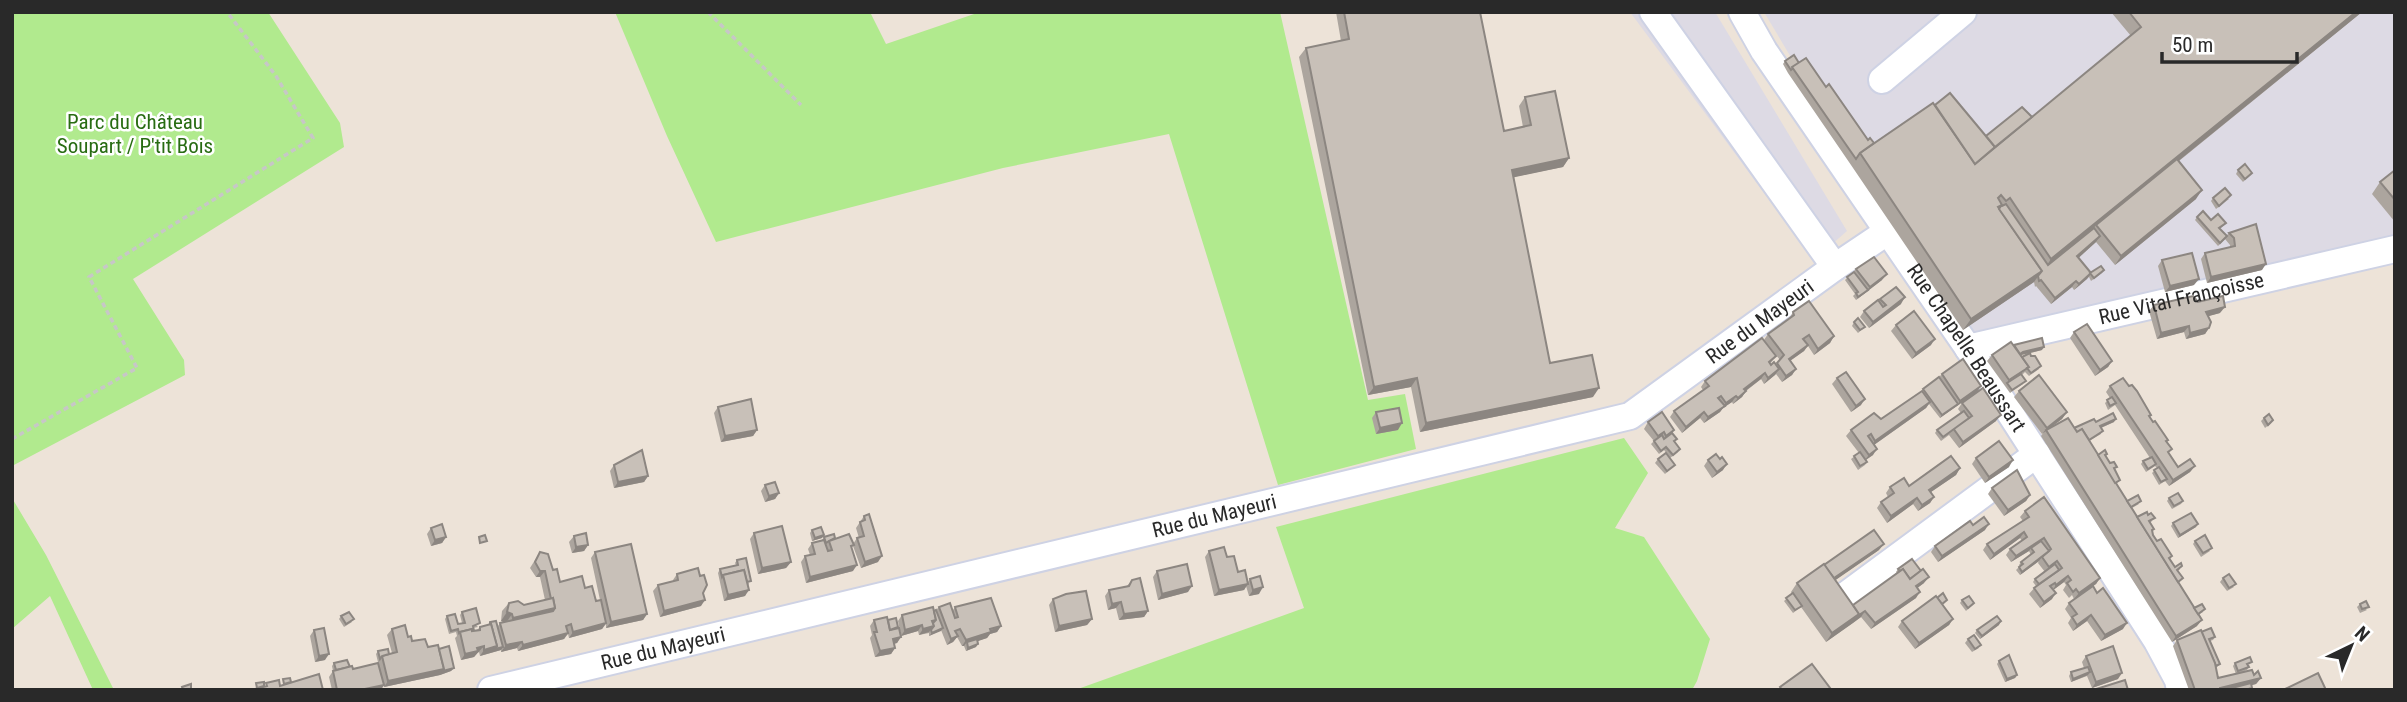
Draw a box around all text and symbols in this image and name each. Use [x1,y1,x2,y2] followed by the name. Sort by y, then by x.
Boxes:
[2162,21,2297,65] scale bar
[2172,33,2213,57] text: 50 m
[57,110,213,158] park label: Parc du Château Soupart / P'tit Bois
[1902,259,2031,436] street label: Rue Chapelle Beaussart
[2096,268,2266,329] street label: Rue Vital Françoisse
[1701,275,1818,369] street label: Rue du Mayeuri
[1150,489,1279,543] street label: Rue du Mayeuri
[2316,611,2386,681] north arrow
[599,622,728,675] street label: Rue du Mayeuri
[2350,622,2374,646] text: N

